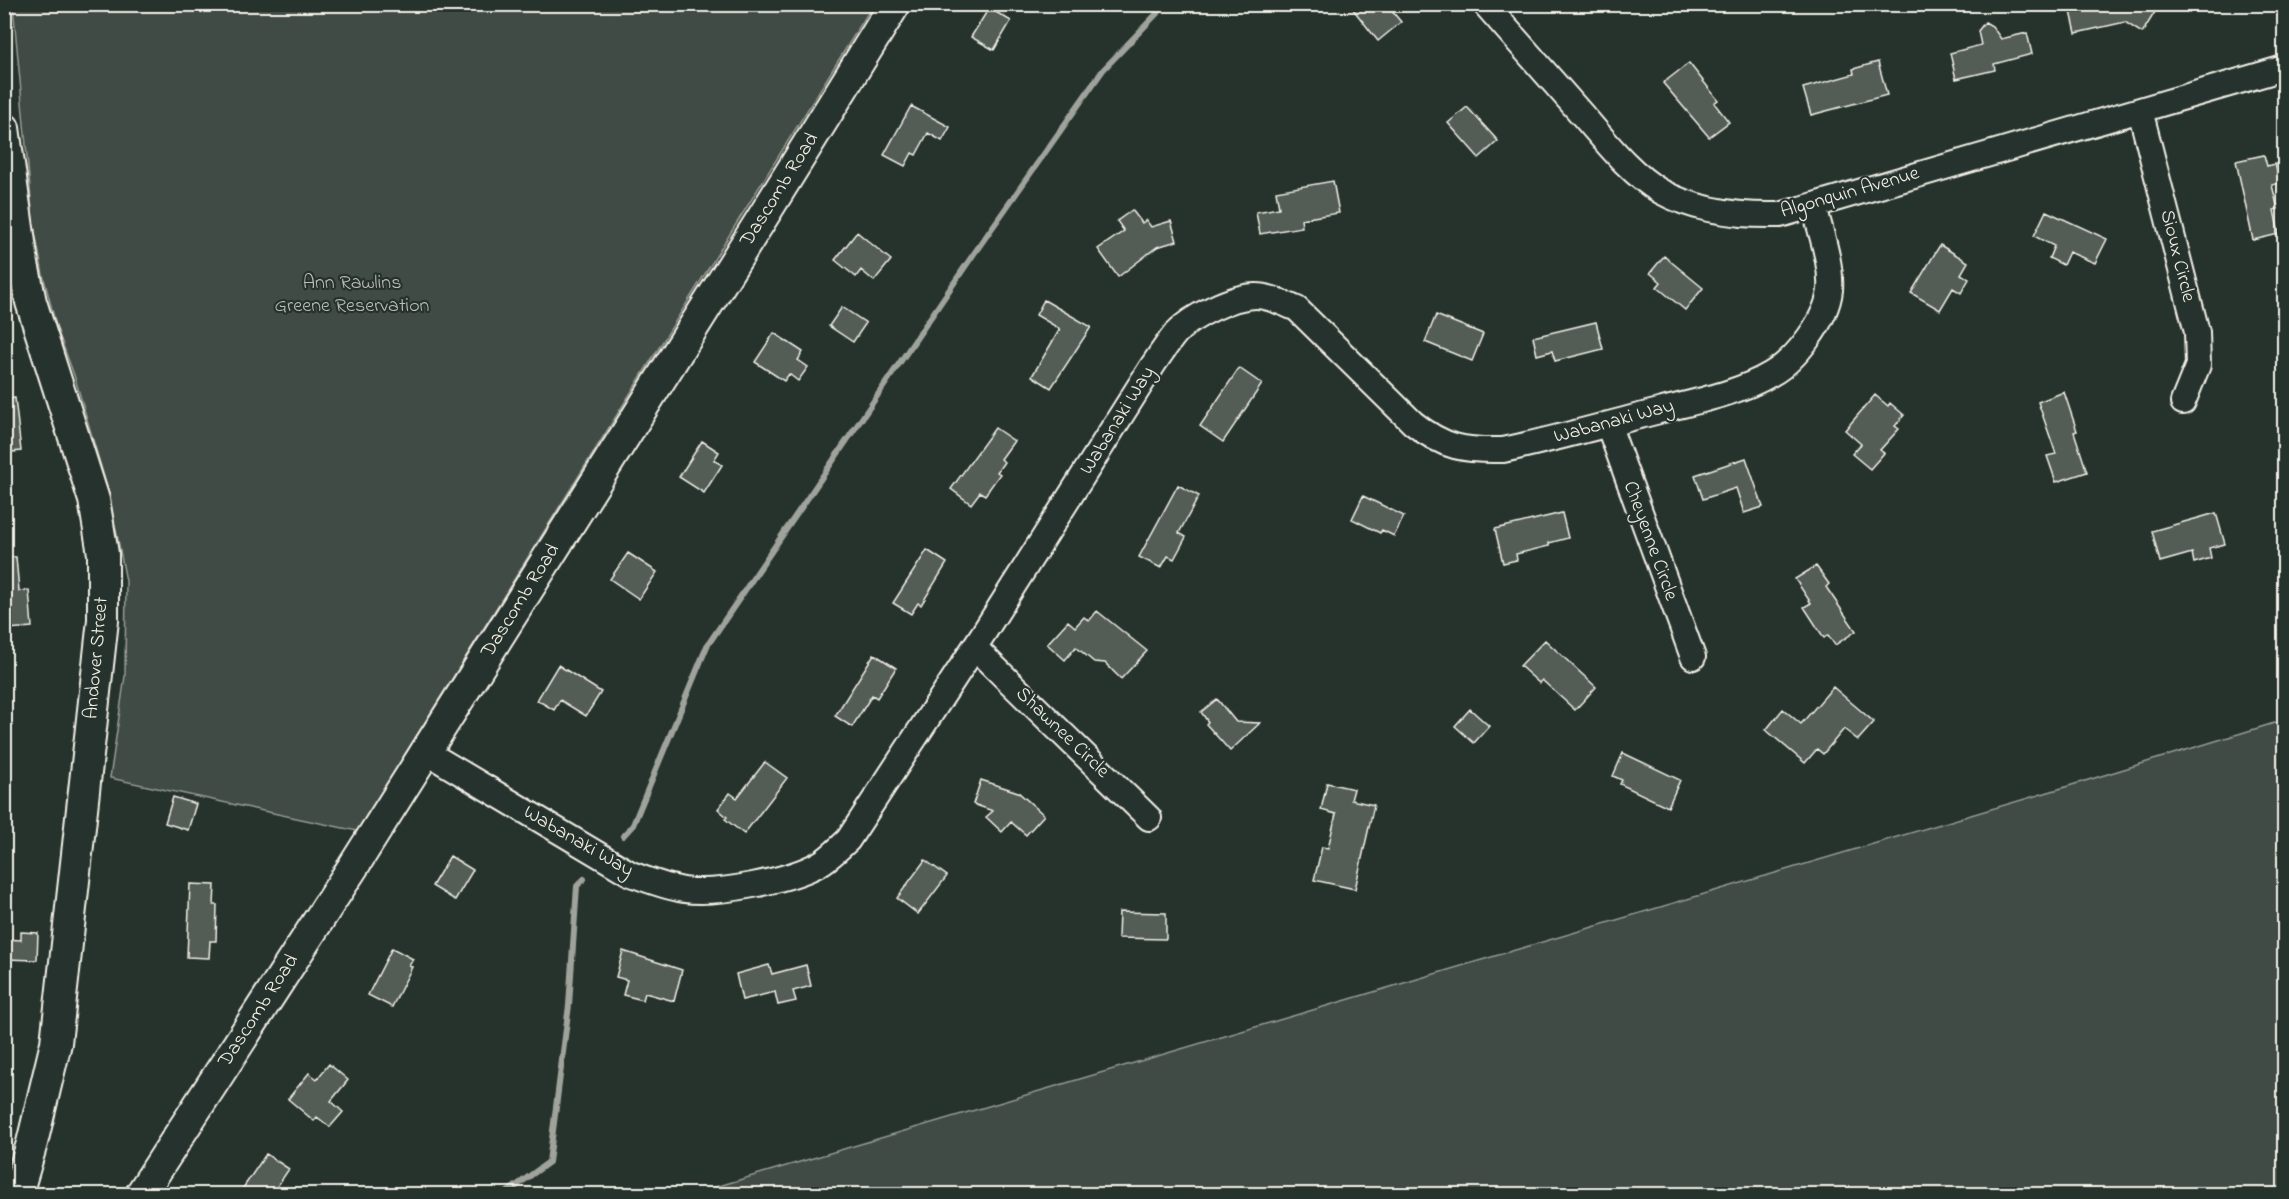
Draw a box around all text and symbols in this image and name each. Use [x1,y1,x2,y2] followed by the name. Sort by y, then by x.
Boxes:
[733,127,827,253] street label: Dascomb Road
[1777,159,1923,228] street label: Algonquin Avenue
[2152,207,2202,305] street label: Sioux Circle
[275,269,430,321] park label: Ann Rawlins Greene Reservation
[1073,361,1163,481] street label: Wabanaki Way
[1551,392,1677,452] street label: Wabanaki Way
[1615,477,1685,605] street label: Cheyenne Circle
[474,538,568,664] street label: Dascomb Road
[77,595,117,720] street label: Andover Street
[1008,681,1116,785] street label: Shawnee Circle
[517,799,639,885] street label: Wabanaki Way
[211,949,306,1074] street label: Dascomb Road

